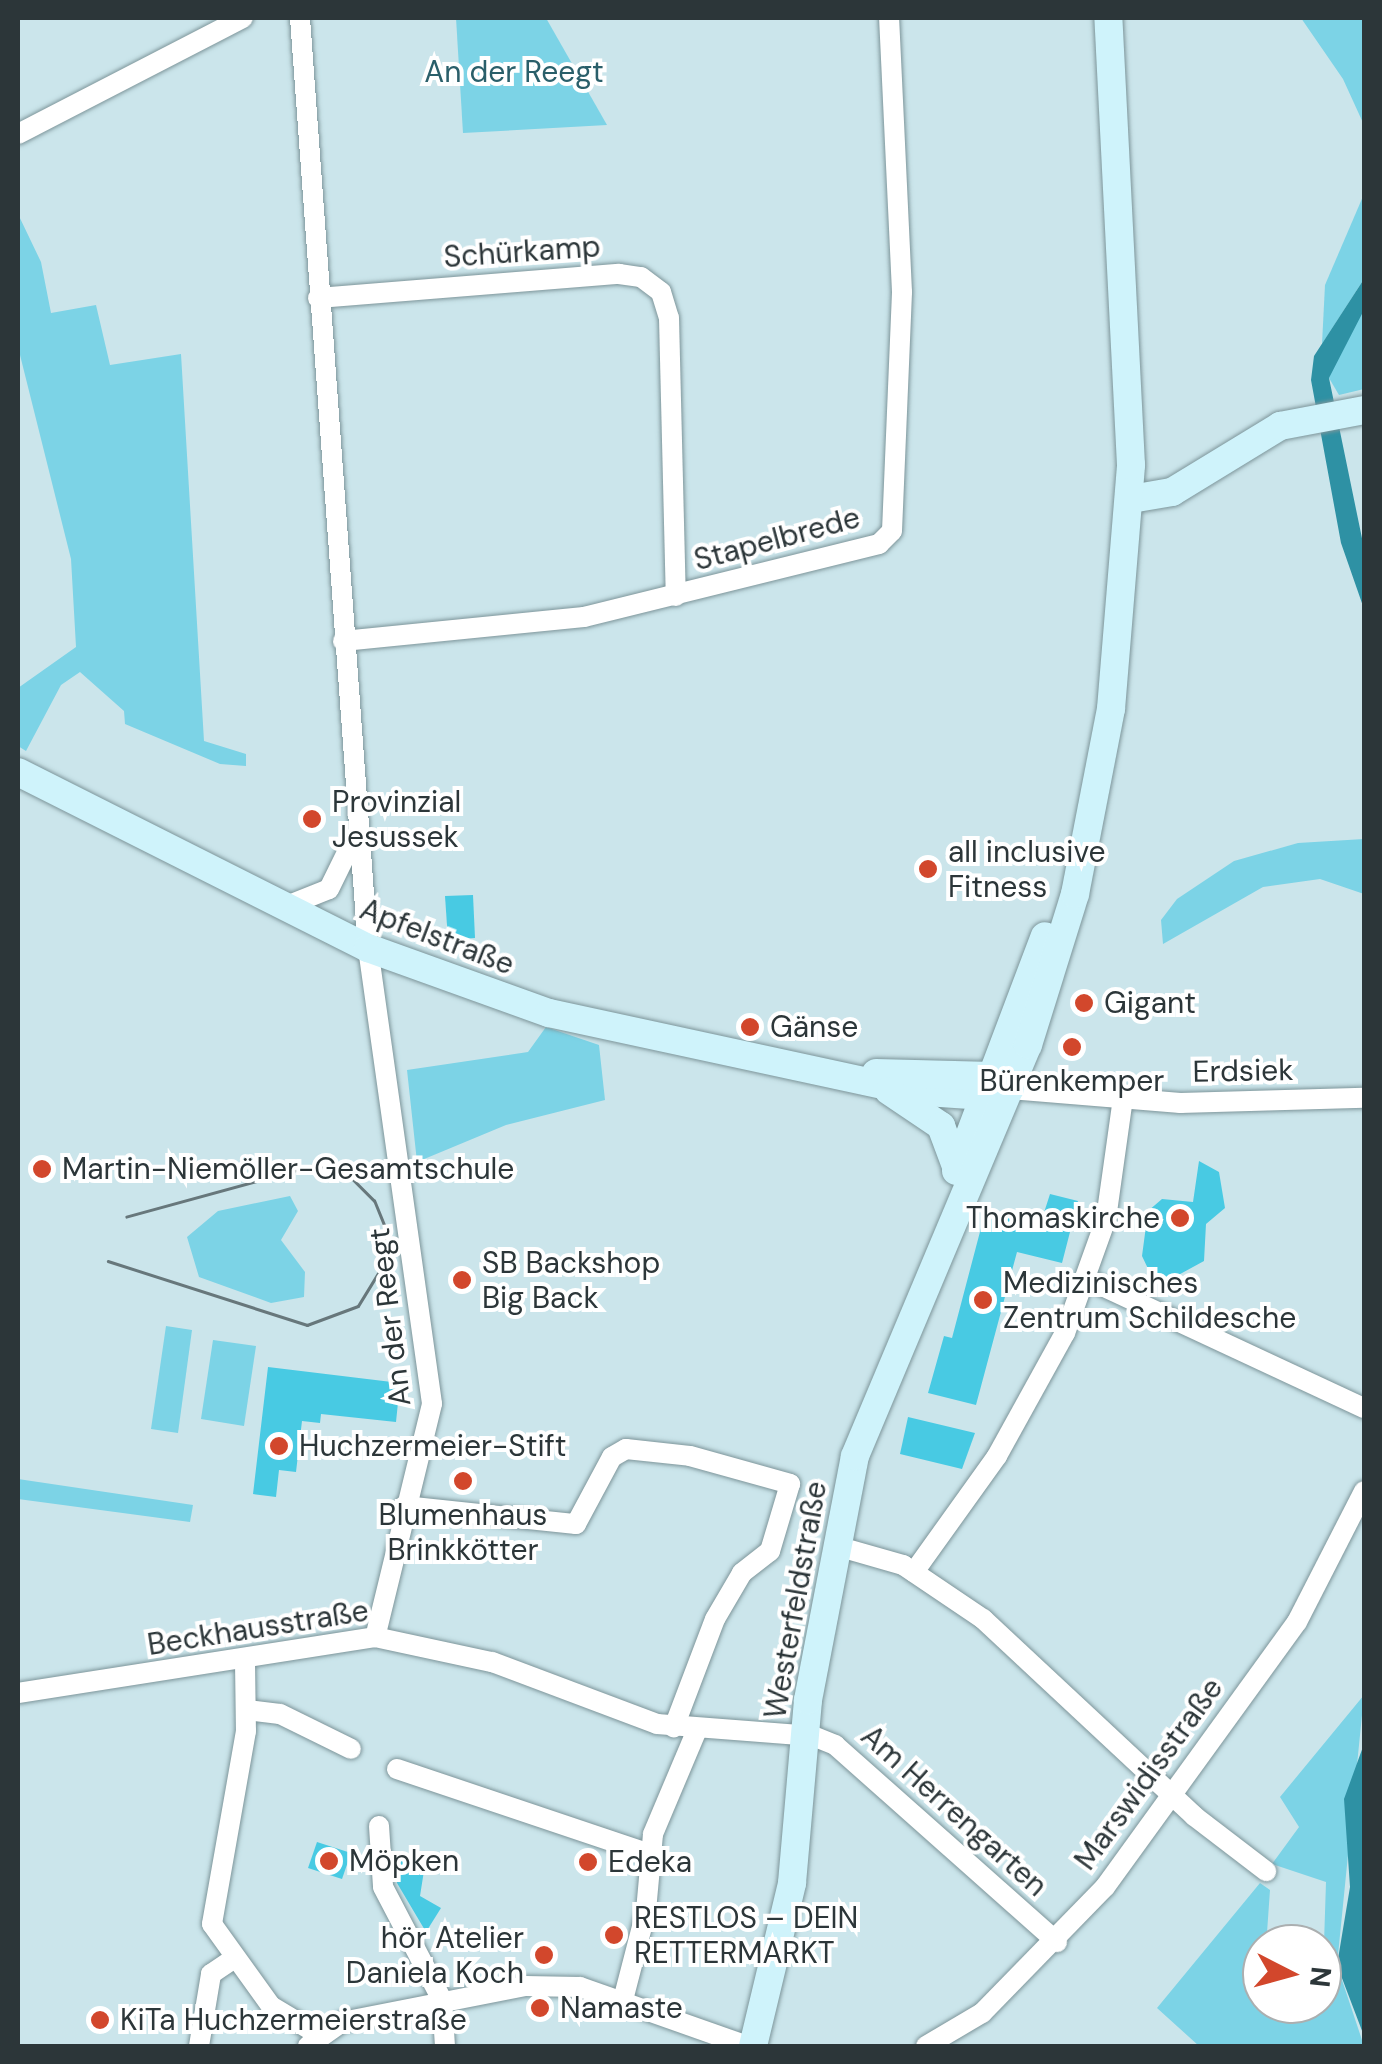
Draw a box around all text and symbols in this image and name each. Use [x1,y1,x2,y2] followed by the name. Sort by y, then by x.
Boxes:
[424,54,604,90] park label: An der Reegt
[442,229,602,275] street label: Schürkamp
[690,500,864,578] street label: Stapelbrede
[332,784,461,854] place label: Provinzial Jesussek
[301,808,323,830] marker: Provinzial Jesussek
[948,834,1105,904] place label: all inclusive Fitness
[917,858,939,880] marker: all inclusive Fitness
[355,891,519,983] street label: Apfelstraße
[1104,985,1196,1021] place label: Gigant
[1073,992,1095,1014] marker: Gigant
[770,1009,858,1045] place label: Gänse
[739,1016,761,1038] marker: Gänse
[1061,1036,1083,1058] marker: Bürenkemper
[1192,1052,1294,1090] street label: Erdsiek
[980,1063,1164,1099] place label: Bürenkemper
[62,1151,514,1187] place label: Martin-Niemöller-Gesamtschule
[31,1158,53,1180] marker: Martin-Niemöller-Gesamtschule
[966,1200,1160,1236] place label: Thomaskirche
[1169,1207,1191,1229] marker: Thomaskirche
[361,1226,419,1408] street label: An der Reegt
[482,1245,660,1316] place label: SB Backshop Big Back
[1003,1265,1296,1336] place label: Medizinisches Zentrum Schildesche
[451,1269,473,1291] marker: SB Backshop Big Back
[972,1289,994,1311] marker: Medizinisches Zentrum Schildesche
[299,1428,567,1464] place label: Huchzermeier-Stift
[268,1435,290,1457] marker: Huchzermeier-Stift
[452,1470,474,1492] marker: Blumenhaus Brinkkötter
[757,1478,835,1722] street label: Westerfeldstraße
[379,1497,547,1568] place label: Blumenhaus Brinkkötter
[145,1593,371,1663] street label: Beckhausstraße
[1067,1671,1231,1877] street label: Marswidisstraße
[854,1718,1054,1904] street label: Am Herrengarten
[349,1843,459,1879] place label: Möpken
[608,1844,692,1880] place label: Edeka
[318,1850,340,1872] marker: Möpken
[577,1851,599,1873] marker: Edeka
[634,1900,858,1970] place label: RESTLOS – DEIN RETTERMARKT
[346,1920,524,1990] place label: hör Atelier Daniela Koch
[603,1924,625,1946] marker: RESTLOS – DEIN RETTERMARKT
[1242,1924,1342,2024] north arrow
[533,1944,555,1966] marker: hör Atelier Daniela Koch
[1301,1965,1340,1989] text: N
[560,1990,683,2026] place label: Namaste
[529,1997,551,2019] marker: Namaste
[120,2002,467,2038] place label: KiTa Huchzermeierstraße
[89,2009,111,2031] marker: KiTa Huchzermeierstraße

